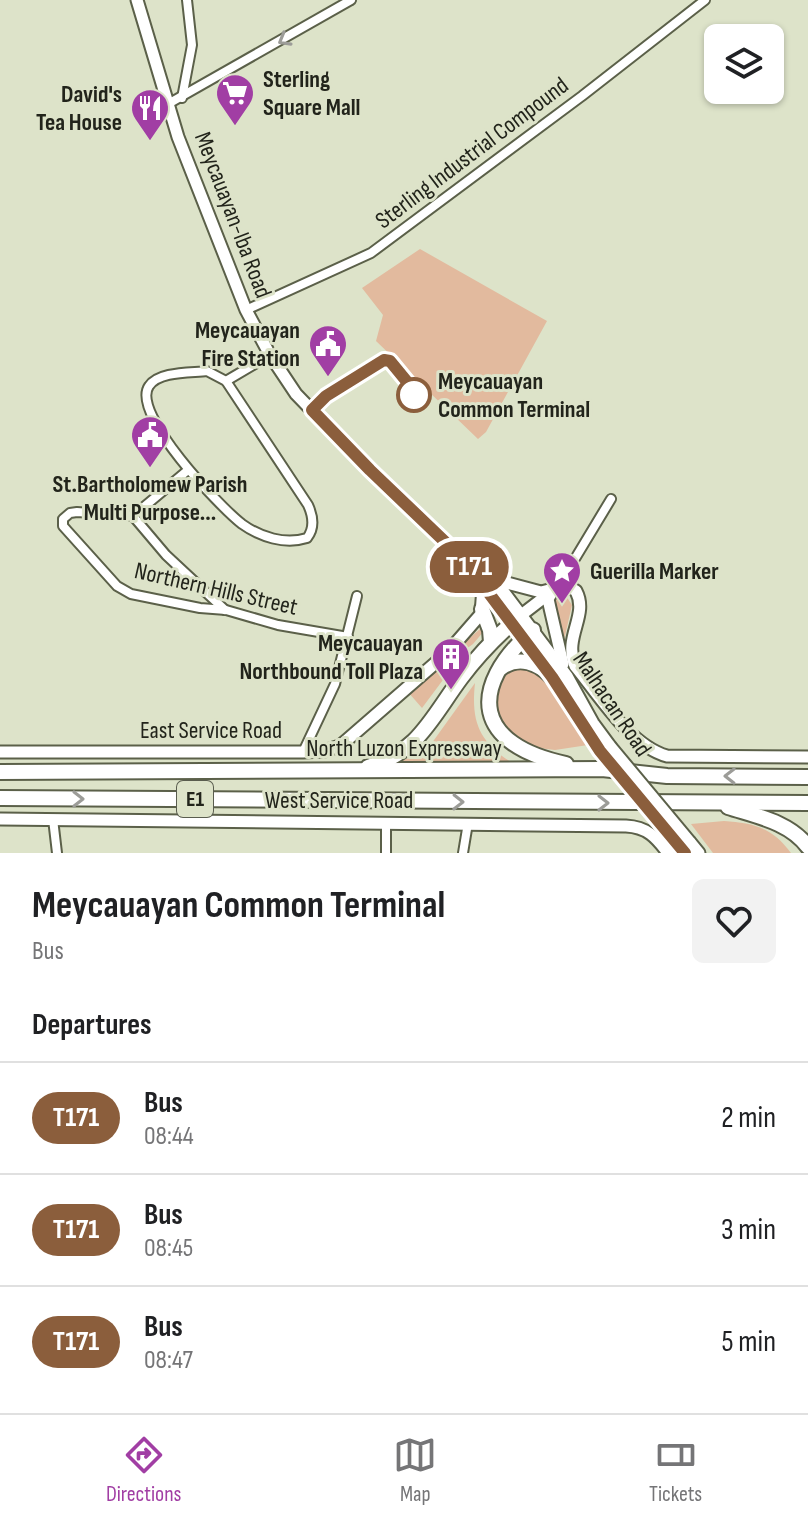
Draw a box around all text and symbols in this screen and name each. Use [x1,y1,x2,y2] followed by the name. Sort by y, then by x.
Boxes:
[704,24,784,104] map controls
[704,24,784,104] button: layers
[278,30,293,46] one-way arrow
[263,65,360,122] place label: Sterling Square Mall
[370,71,574,235] street label: Sterling Industrial Compound
[214,72,256,127] supermarket icon: Sterling Square Mall
[36,80,122,137] place label: David's Tea House
[129,87,171,142] restaurant icon: David's Tea House
[188,128,278,302] street label: Meycauayan-Iba Road
[195,316,300,373] place label: Meycauayan Fire Station
[307,323,349,378] public building icon: Meycauayan Fire Station
[438,367,590,424] place label: Meycauayan Common Terminal
[397,378,431,412] marker: Meycauayan Common Terminal
[129,414,171,469] public building icon: St.Bartholomew Parish Multi Purpose...
[53,470,247,527] place label: St.Bartholomew Parish Multi Purpose...
[413,541,525,593] line badge: T171
[446,550,492,583] text: T171
[541,550,583,605] place icon: Guerilla Marker
[132,556,300,622] street label: Northern Hills Street
[590,557,719,586] place label: Guerilla Marker
[240,629,423,686] place label: Meycauayan Northbound Toll Plaza
[430,636,472,691] building icon: Meycauayan Northbound Toll Plaza
[566,646,658,762] street label: Malhacan Road
[140,716,282,745] street label: East Service Road
[306,734,502,763] street label: North Luzon Expressway
[723,767,736,785] one-way arrow
[177,781,213,817] road number: E1
[265,786,413,815] street label: West Service Road
[72,790,85,808] one-way arrow
[452,794,465,811] one-way arrow
[597,794,610,812] one-way arrow
[692,879,776,963] button: heart
[32,883,445,928] text: Meycauayan Common Terminal
[32,936,64,967] text: Bus
[32,1007,152,1043] text: Departures
[144,1085,183,1121] text: Bus
[721,1100,776,1136] text: 2 min
[53,1101,99,1134] text: T171
[144,1121,194,1152] text: 08:44
[144,1197,183,1233] text: Bus
[721,1212,776,1248] text: 3 min
[53,1213,99,1246] text: T171
[144,1233,193,1264] text: 08:45
[144,1309,183,1345] text: Bus
[722,1324,776,1360] text: 5 min
[53,1325,99,1358] text: T171
[144,1345,193,1376] text: 08:47
[106,1433,182,1508] tab: Directions
[393,1433,437,1508] tab: Map
[649,1433,702,1508] tab: Tickets

